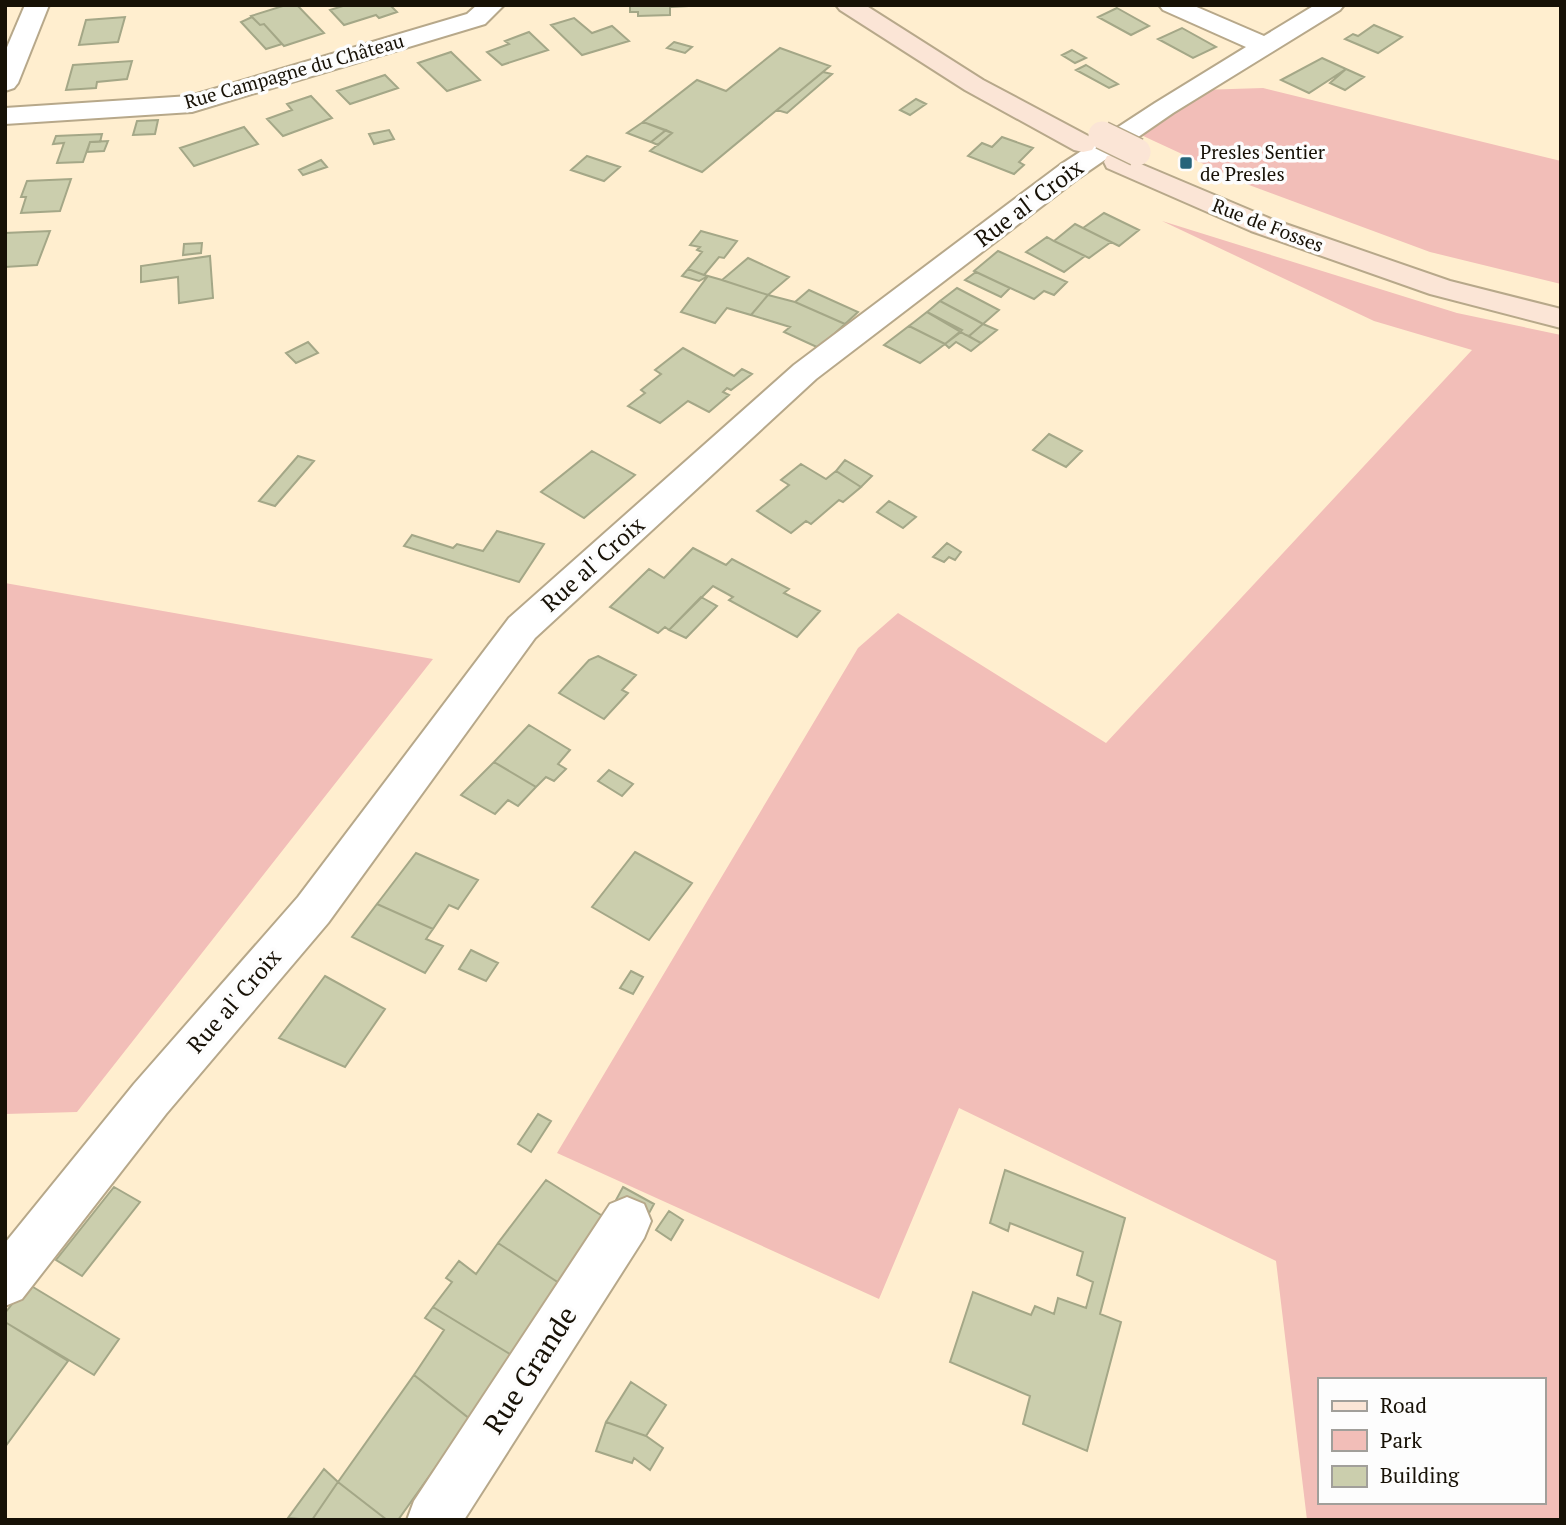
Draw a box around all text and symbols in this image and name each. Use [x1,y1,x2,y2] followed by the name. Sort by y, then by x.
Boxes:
[181,27,407,114] street label: Rue Campagne du Château
[1200,139,1326,186] place label: Presles Sentier de Presles
[968,152,1089,254] street label: Rue al' Croix
[1178,155,1194,171] marker: Presles Sentier de Presles
[1209,192,1327,257] street label: Rue de Fosses
[535,509,651,618] street label: Rue al' Croix
[180,942,288,1059] street label: Rue al' Croix
[475,1299,585,1441] street label: Rue Grande
[1318,1378,1545,1504] legend
[1380,1391,1427,1419] text: Road
[1380,1426,1422,1454] text: Park
[1380,1461,1460,1489] text: Building

